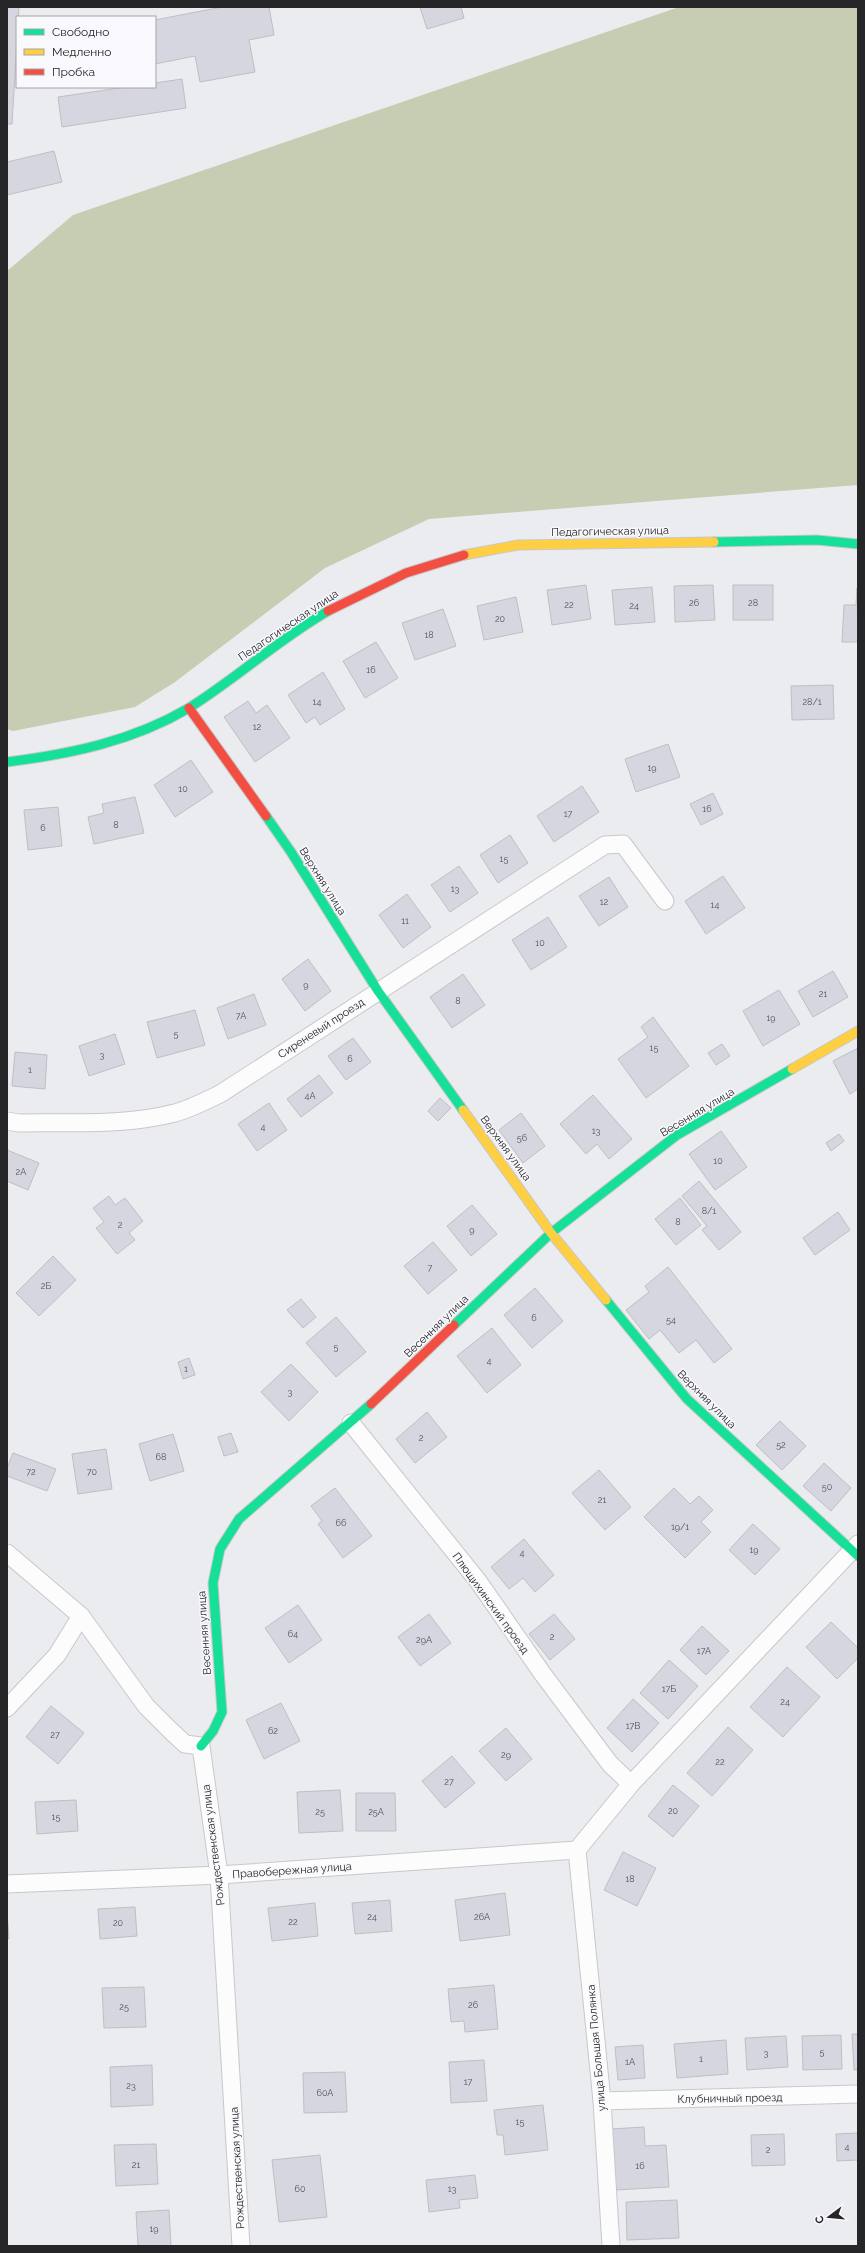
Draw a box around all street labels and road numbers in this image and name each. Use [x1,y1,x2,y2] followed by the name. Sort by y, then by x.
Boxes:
[551,524,669,539] street label: Педагогическая улица
[236,587,341,664] street label: Педагогическая улица
[297,845,349,918] street label: Верхняя улица
[276,995,367,1061] street label: Сиреневый проезд
[658,1085,737,1140] street label: Весенняя улица
[478,1113,534,1183] street label: Верхняя улица
[402,1292,471,1360] street label: Весенняя улица
[675,1367,739,1431] street label: Верхняя улица
[450,1550,532,1657] street label: Плющихинский проезд
[195,1591,214,1675] street label: Весенняя улица
[200,1784,227,1906] street label: Рождественская улица
[232,1860,352,1881] street label: Правобережная улица
[584,1984,609,2112] street label: улица Большая Полянка
[677,2091,783,2106] street label: Клубничный проезд
[228,2107,247,2229] street label: Рождественская улица

